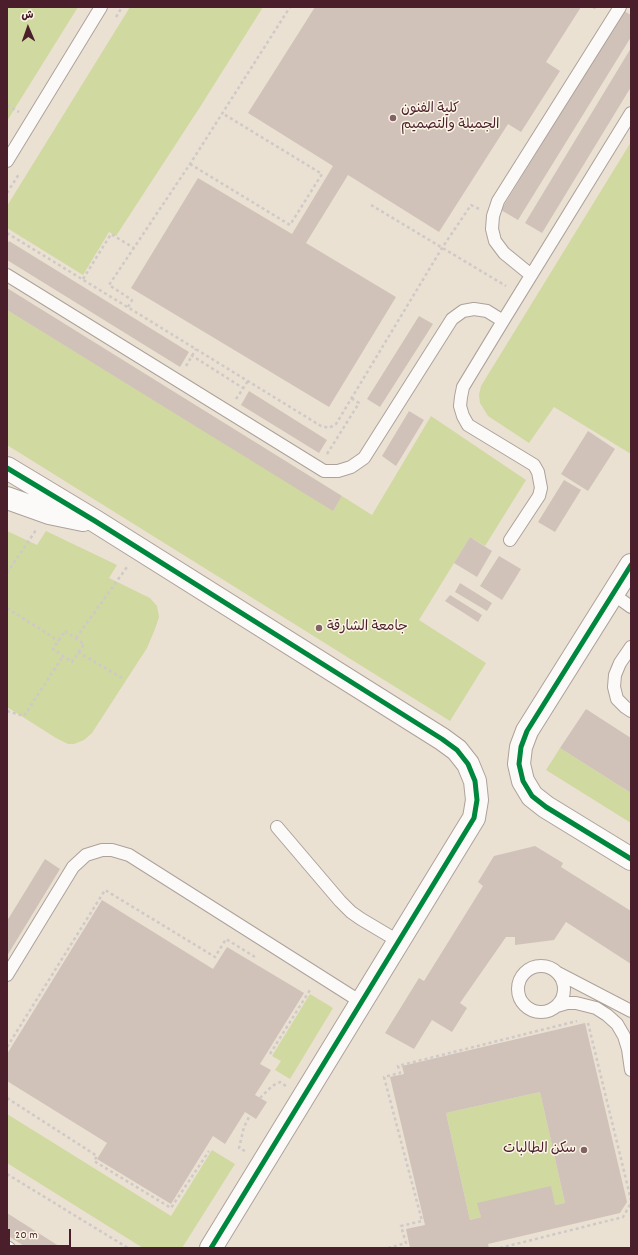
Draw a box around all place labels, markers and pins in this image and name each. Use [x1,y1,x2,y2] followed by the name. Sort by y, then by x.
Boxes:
[401,102,499,134] place label: كلية الفنون الجميلة والتصميم
[388,113,398,123] marker: كلية الفنون الجميلة والتصميم
[327,620,408,636] place label: جامعة الشارقة
[314,623,324,633] marker: جامعة الشارقة
[503,1142,576,1158] place label: سكن الطالبات
[579,1145,589,1155] marker: سكن الطالبات

